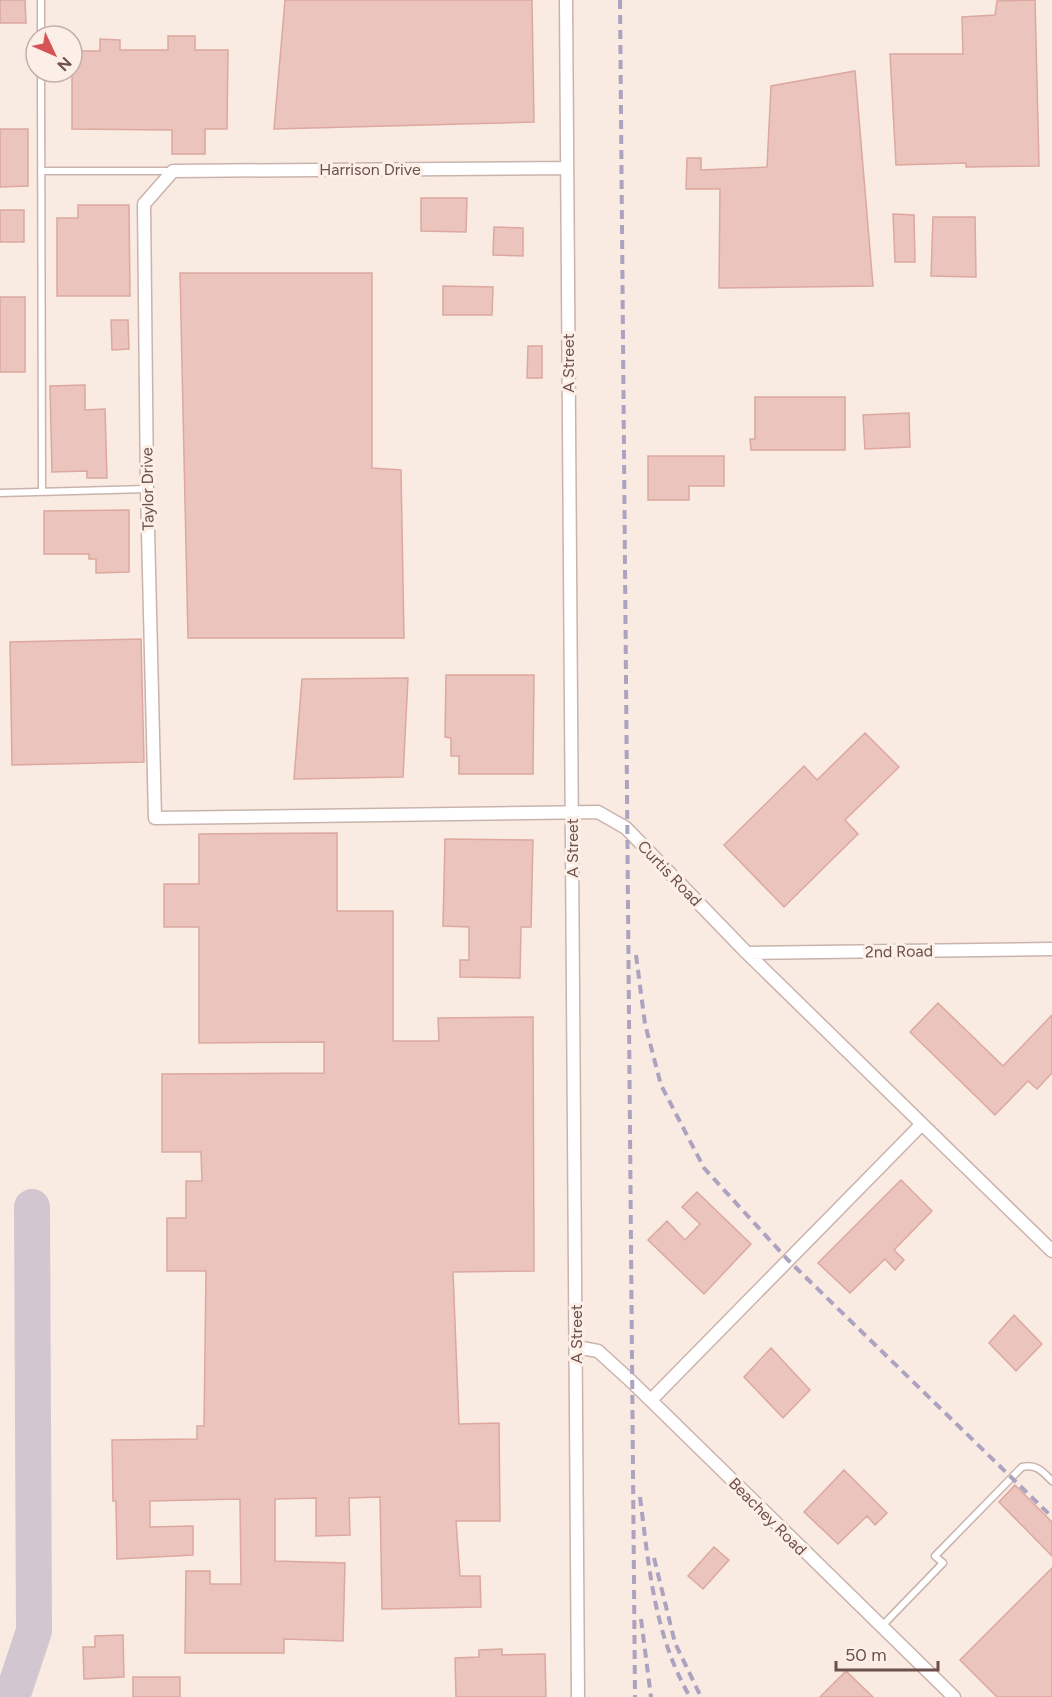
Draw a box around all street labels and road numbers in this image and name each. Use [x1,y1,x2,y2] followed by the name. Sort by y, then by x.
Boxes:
[319,160,421,179] street label: Harrison Drive
[559,333,578,393] street label: A Street
[137,447,158,531] street label: Taylor Drive
[563,818,582,878] street label: A Street
[634,837,706,910] street label: Curtis Road
[865,941,933,962] street label: 2nd Road
[567,1304,586,1364] street label: A Street
[725,1474,810,1559] street label: Beachey Road

